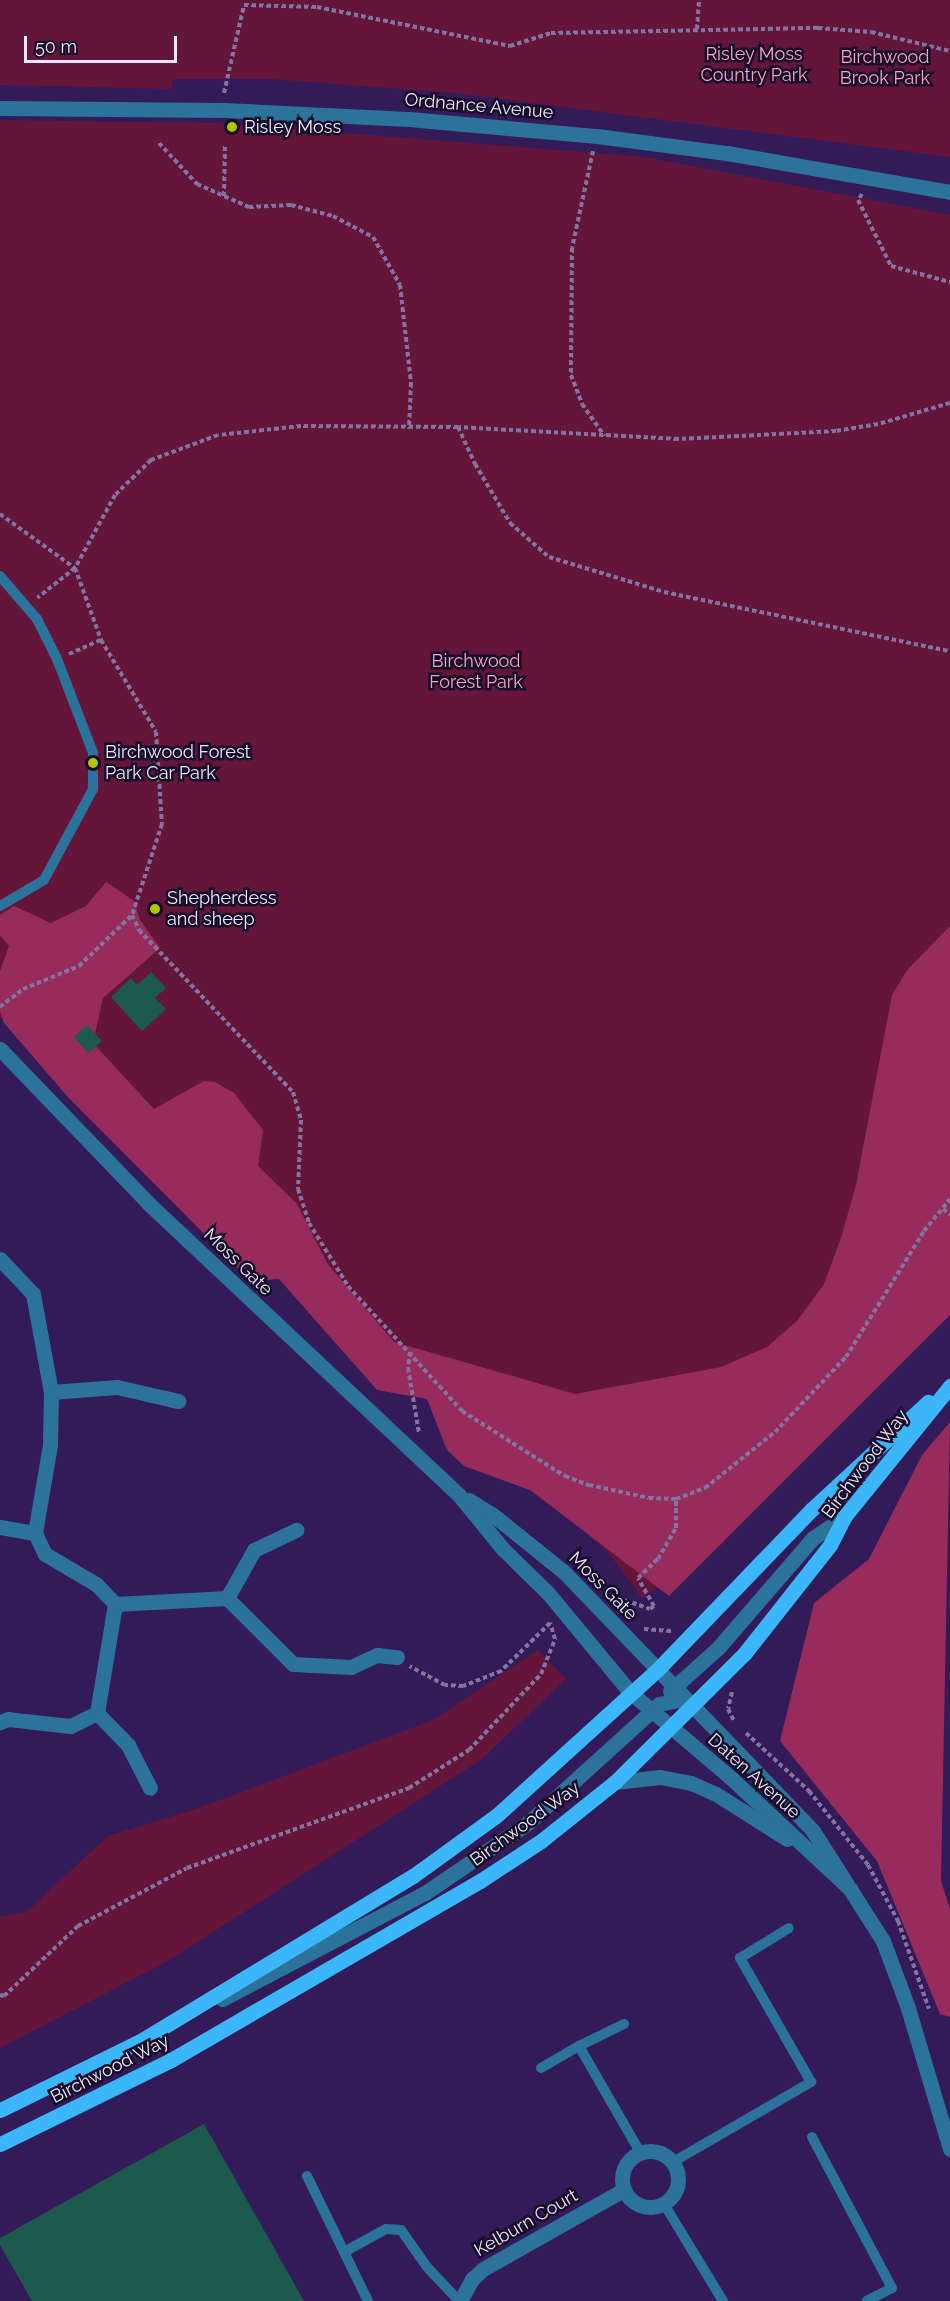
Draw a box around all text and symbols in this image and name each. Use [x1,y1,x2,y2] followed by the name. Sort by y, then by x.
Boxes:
[27,24,180,62] scale bar
[35,36,77,57] text: 50 m
[700,44,808,86] park label: Risley Moss Country Park
[840,47,930,90] park label: Birchwood Brook Park
[404,89,554,123] street label: Ordnance Avenue
[244,116,342,138] place label: Risley Moss
[225,120,239,134] marker: Risley Moss
[429,651,523,694] park label: Birchwood Forest Park
[105,742,251,784] place label: Birchwood Forest Park Car Park
[86,756,100,770] marker: Birchwood Forest Park Car Park
[167,888,276,930] place label: Shepherdess and sheep
[148,902,162,916] marker: Shepherdess and sheep
[199,1224,277,1300] street label: Moss Gate
[817,1405,913,1523] street label: Birchwood Way
[564,1547,642,1625] street label: Moss Gate
[703,1729,805,1823] street label: Daten Avenue
[466,1777,584,1871] street label: Birchwood Way
[47,2030,173,2108] street label: Birchwood Way
[470,2185,582,2261] street label: Kelburn Court

